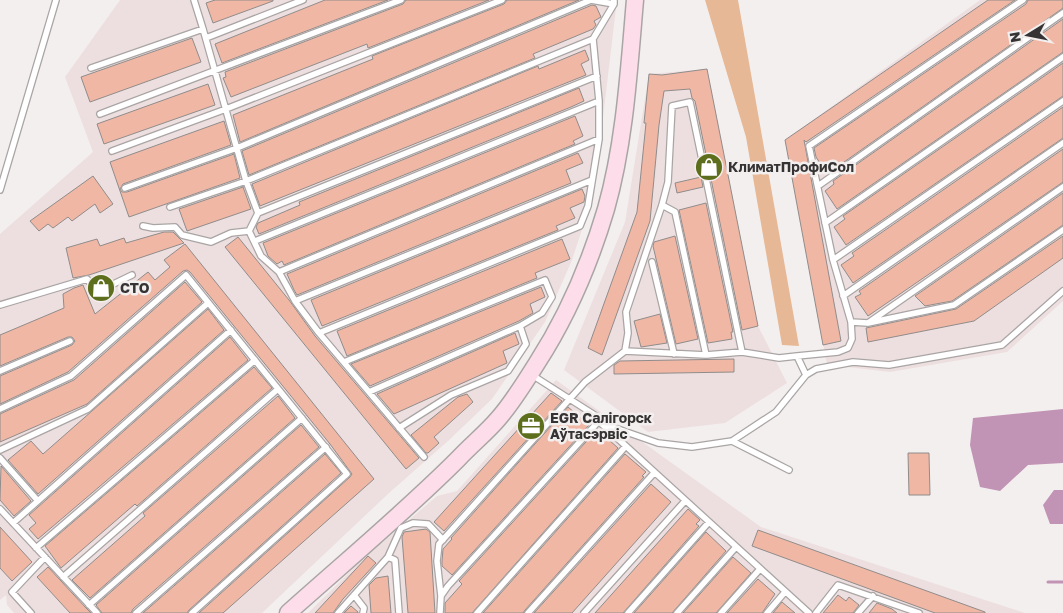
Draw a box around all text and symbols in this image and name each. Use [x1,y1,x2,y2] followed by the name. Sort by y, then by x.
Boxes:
[1003,10,1053,60] north arrow
[1005,31,1024,44] text: N
[694,152,724,182] shop icon: КлиматПрофиСол
[728,158,854,175] place label: КлиматПрофиСол
[86,273,116,303] shop icon: СТО
[120,279,150,296] place label: СТО
[550,409,652,442] place label: EGR Салігорск Аўтасэрвіс
[516,411,546,441] office icon: EGR Салігорск Аўтасэрвіс

